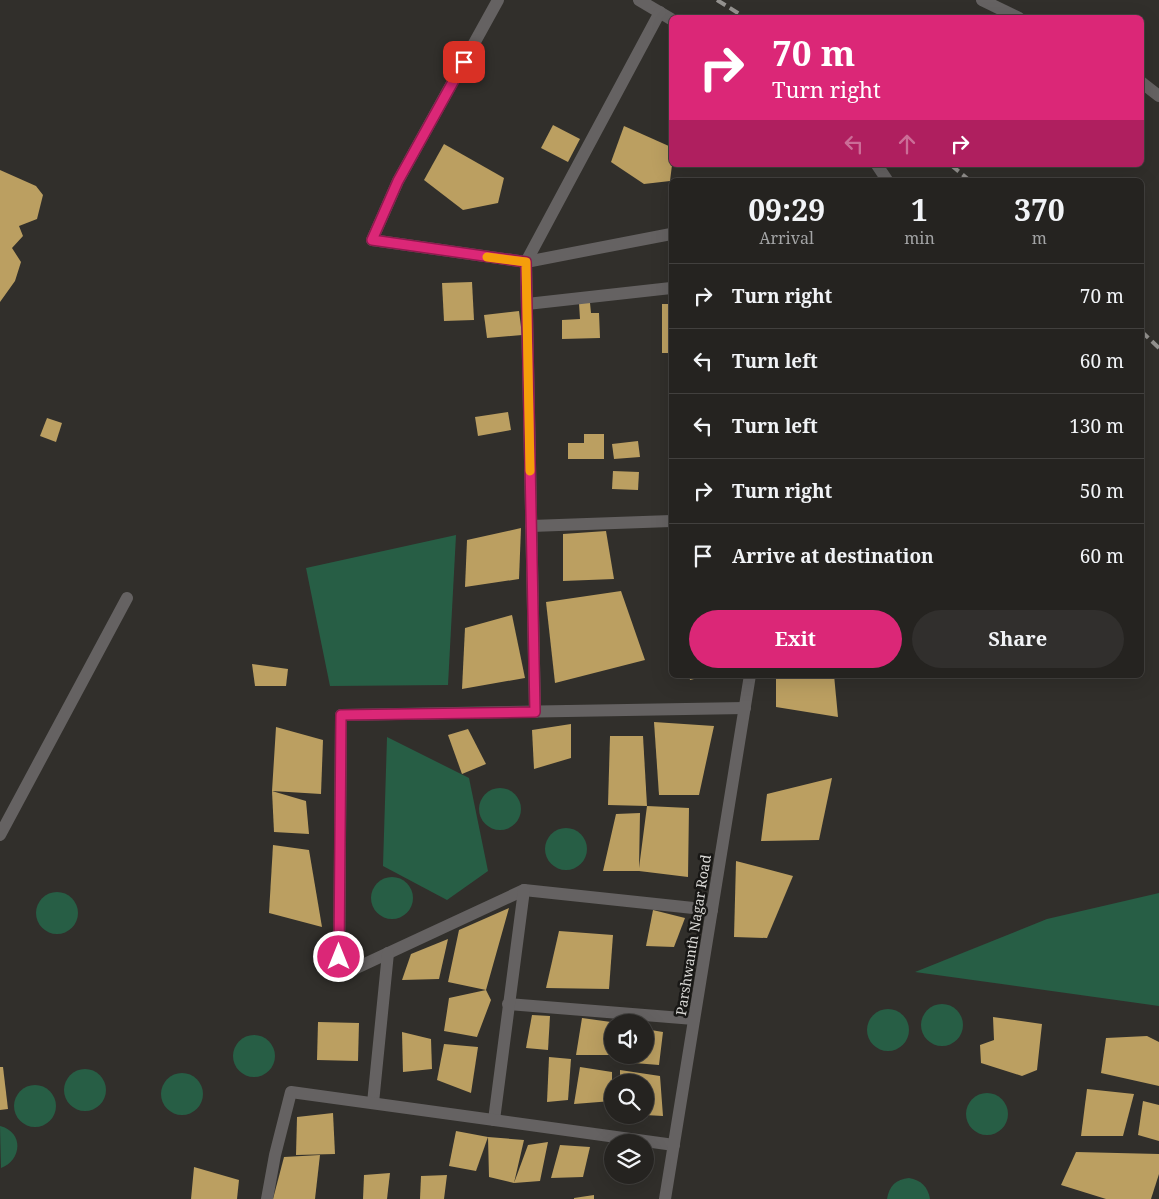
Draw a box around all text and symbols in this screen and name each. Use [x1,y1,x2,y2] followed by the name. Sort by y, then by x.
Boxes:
[772,29,855,76] text: 70 m
[689,35,754,100] icon: right
[443,41,485,83] pin
[450,48,478,76] icon: arrive
[772,74,881,104] text: Turn right
[840,130,868,158] icon: left
[893,130,921,158] icon: ahead
[946,130,974,158] icon: right
[748,189,825,230] text: 09:29
[911,189,928,230] text: 1
[1014,189,1065,230] text: 370
[759,227,814,249] text: Arrival
[904,227,935,249] text: min
[1032,227,1047,249] text: m
[689,282,717,310] icon: right
[732,283,832,309] text: Turn right
[1080,283,1124,309] text: 70 m
[689,347,717,375] icon: left
[732,348,818,374] text: Turn left
[1080,348,1124,374] text: 60 m
[689,412,717,440] icon: left
[732,413,818,439] text: Turn left
[1069,413,1124,439] text: 130 m
[689,477,717,505] icon: right
[732,478,832,504] text: Turn right
[1080,478,1124,504] text: 50 m
[689,542,717,570] icon: arrive
[732,543,934,569] text: Arrive at destination
[1080,543,1124,569] text: 60 m
[689,610,902,668] button: Exit
[912,610,1124,668] button: Share
[671,853,715,1017] street label: Parshwanth Nagar Road
[312,930,364,982] position arrow
[604,1014,654,1184] map controls
[604,1014,654,1064] button: sound
[604,1074,654,1124] button: search
[604,1134,654,1184] button: layers

